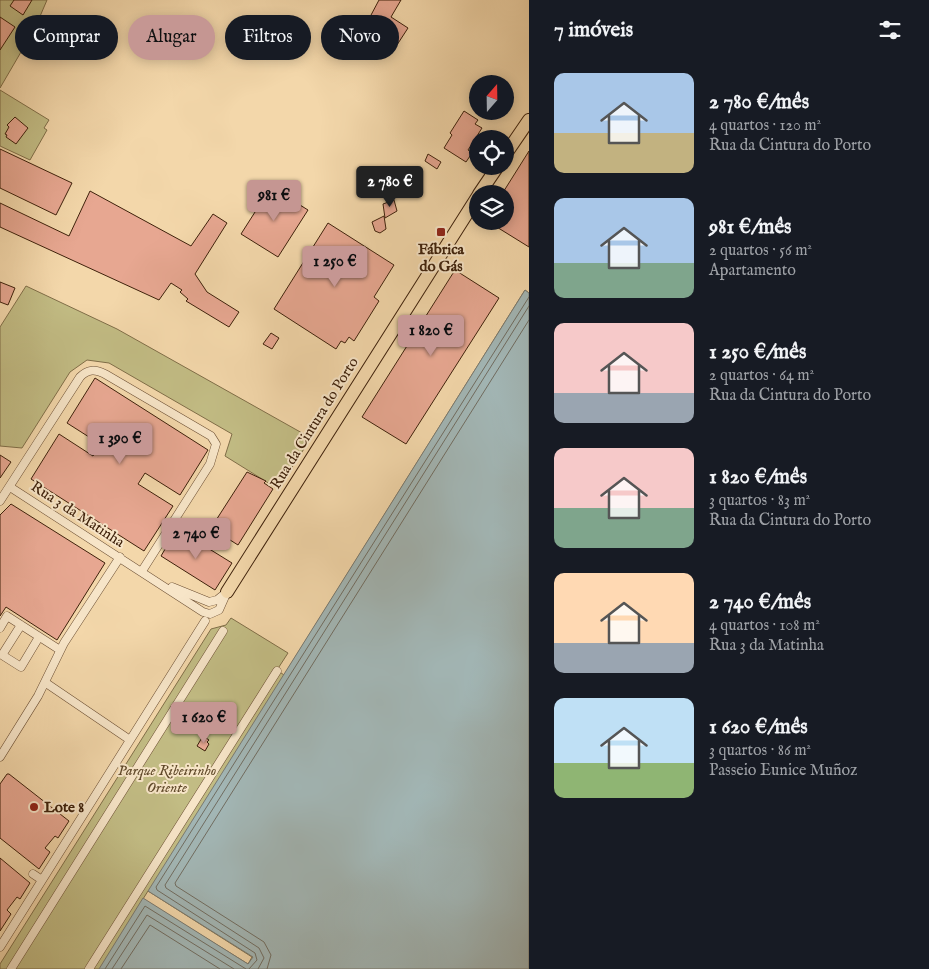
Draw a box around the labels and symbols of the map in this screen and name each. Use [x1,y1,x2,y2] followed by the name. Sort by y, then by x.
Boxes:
[469,75,514,120] north arrow
[344,166,436,208] pin: 2 780 €
[239,180,309,222] pin: 981 €
[435,226,447,238] marker: Fábrica do Gás
[418,240,465,276] place label: Fábrica do Gás
[289,246,381,288] pin: 1 250 €
[385,314,477,357] pin: 1 820 €
[266,354,363,493] street label: Rua da Cintura do Porto
[74,422,166,465] pin: 1 390 €
[27,477,128,552] street label: Rua 3 da Matinha
[150,518,242,560] pin: 2 740 €
[158,702,250,744] pin: 1 620 €
[118,761,216,797] park label: Parque Ribeirinho Oriente
[44,798,84,817] place label: Lote 8
[28,801,40,813] marker: Lote 8

